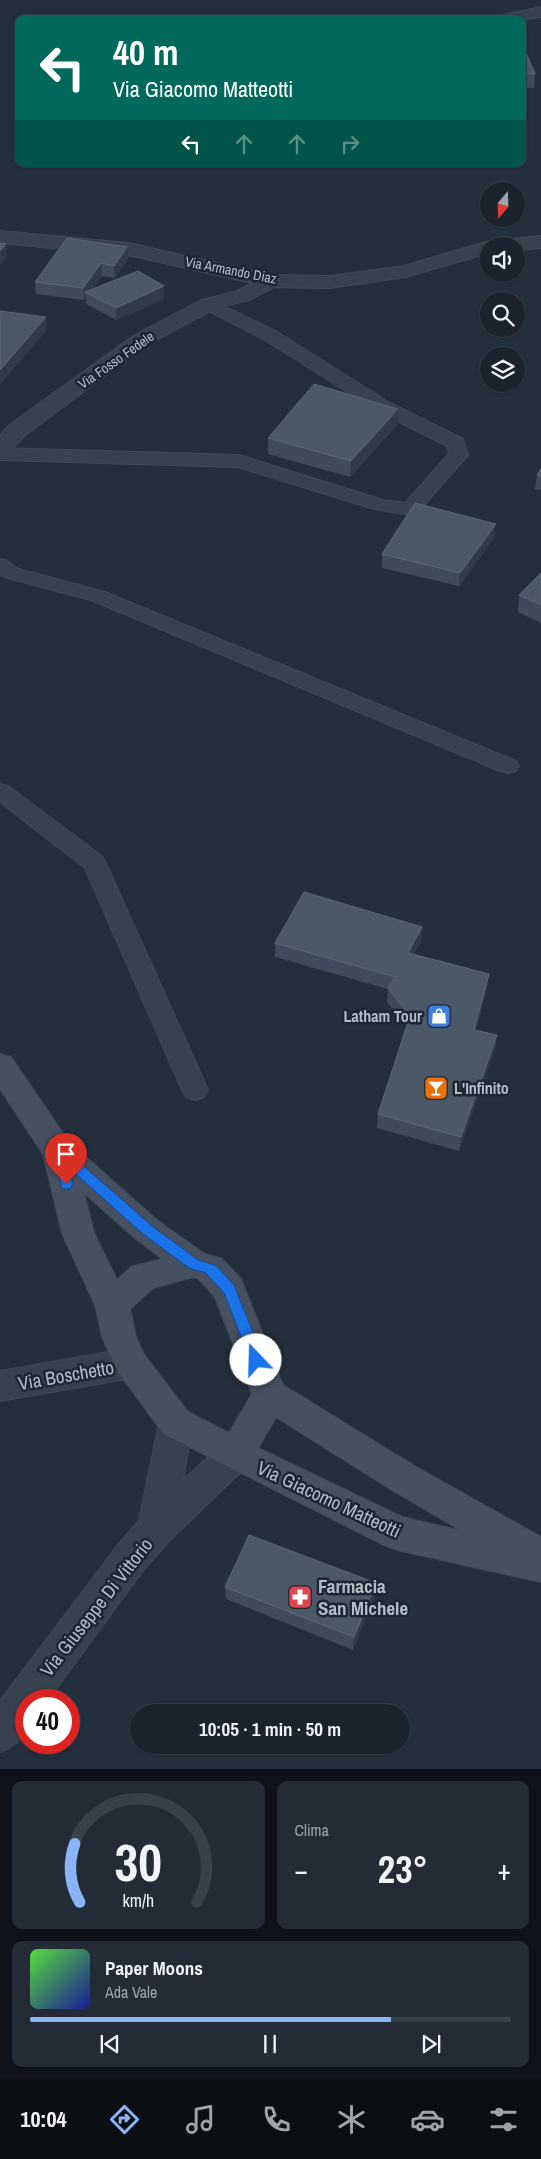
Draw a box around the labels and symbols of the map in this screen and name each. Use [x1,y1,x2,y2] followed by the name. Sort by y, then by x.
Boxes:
[480,182,525,228] north arrow
[184,252,279,288] street label: Via Armando Diaz
[75,327,157,393] street label: Via Fosso Fedele
[426,1003,452,1029] shop icon: Latham Tour
[344,1005,423,1027] place label: Latham Tour
[423,1075,449,1101] bar icon: L'Infinito
[454,1077,509,1099] place label: L'Infinito
[45,1133,87,1184] pin
[229,1333,281,1385] position arrow
[16,1354,116,1396] street label: Via Boschetto
[253,1454,405,1544] street label: Via Giacomo Matteotti
[34,1532,158,1682] street label: Via Giuseppe Di Vittorio
[318,1573,408,1621] place label: Farmacia San Michele
[287,1584,313,1610] pharmacy icon: Farmacia San Michele
[15,1689,80,1754] speed limit sign: 40

